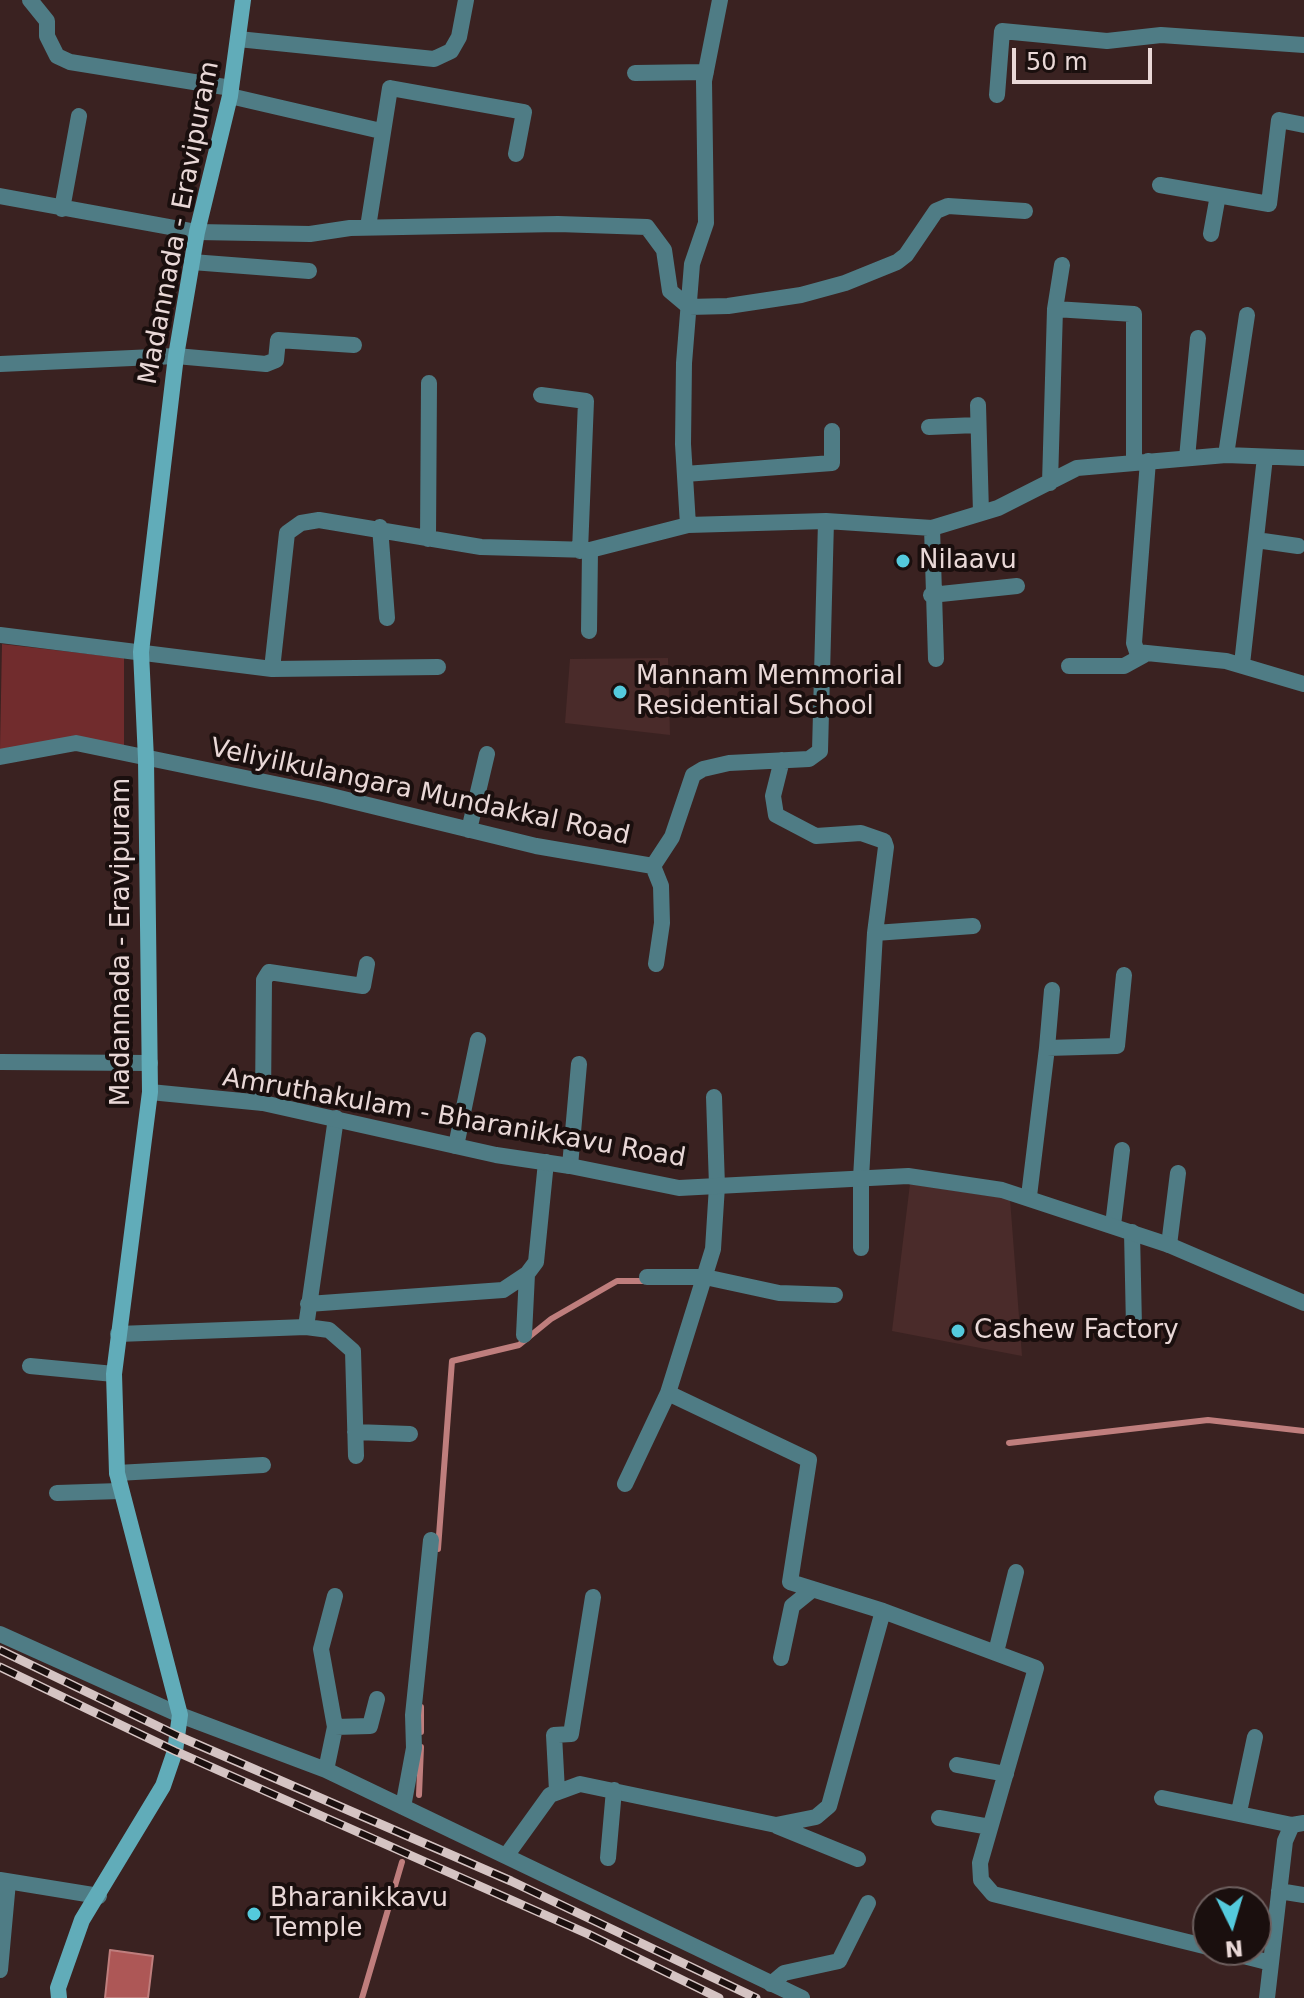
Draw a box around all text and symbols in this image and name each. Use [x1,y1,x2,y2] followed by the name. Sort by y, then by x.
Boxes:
[1016,32,1156,82] scale bar
[1026,48,1088,76] text: 50 m
[133,59,227,387] street label: Madannada - Eravipuram
[919,545,1017,577] place label: Nilaavu
[894,552,912,570] marker: Nilaavu
[636,661,903,722] place label: Mannam Memmorial Residential School
[611,683,629,701] marker: Mannam Memmorial Residential School
[207,733,633,853] street label: Veliyilkulangara Mundakkal Road
[106,778,138,1106] street label: Madannada - Eravipuram
[220,1063,688,1175] street label: Amruthakulam - Bharanikkavu Road
[974,1315,1179,1347] place label: Cashew Factory
[949,1322,967,1340] marker: Cashew Factory
[270,1883,448,1944] place label: Bharanikkavu Temple
[1192,1886,1272,1966] north arrow
[245,1905,263,1923] marker: Bharanikkavu Temple
[1224,1935,1244,1962] text: N

